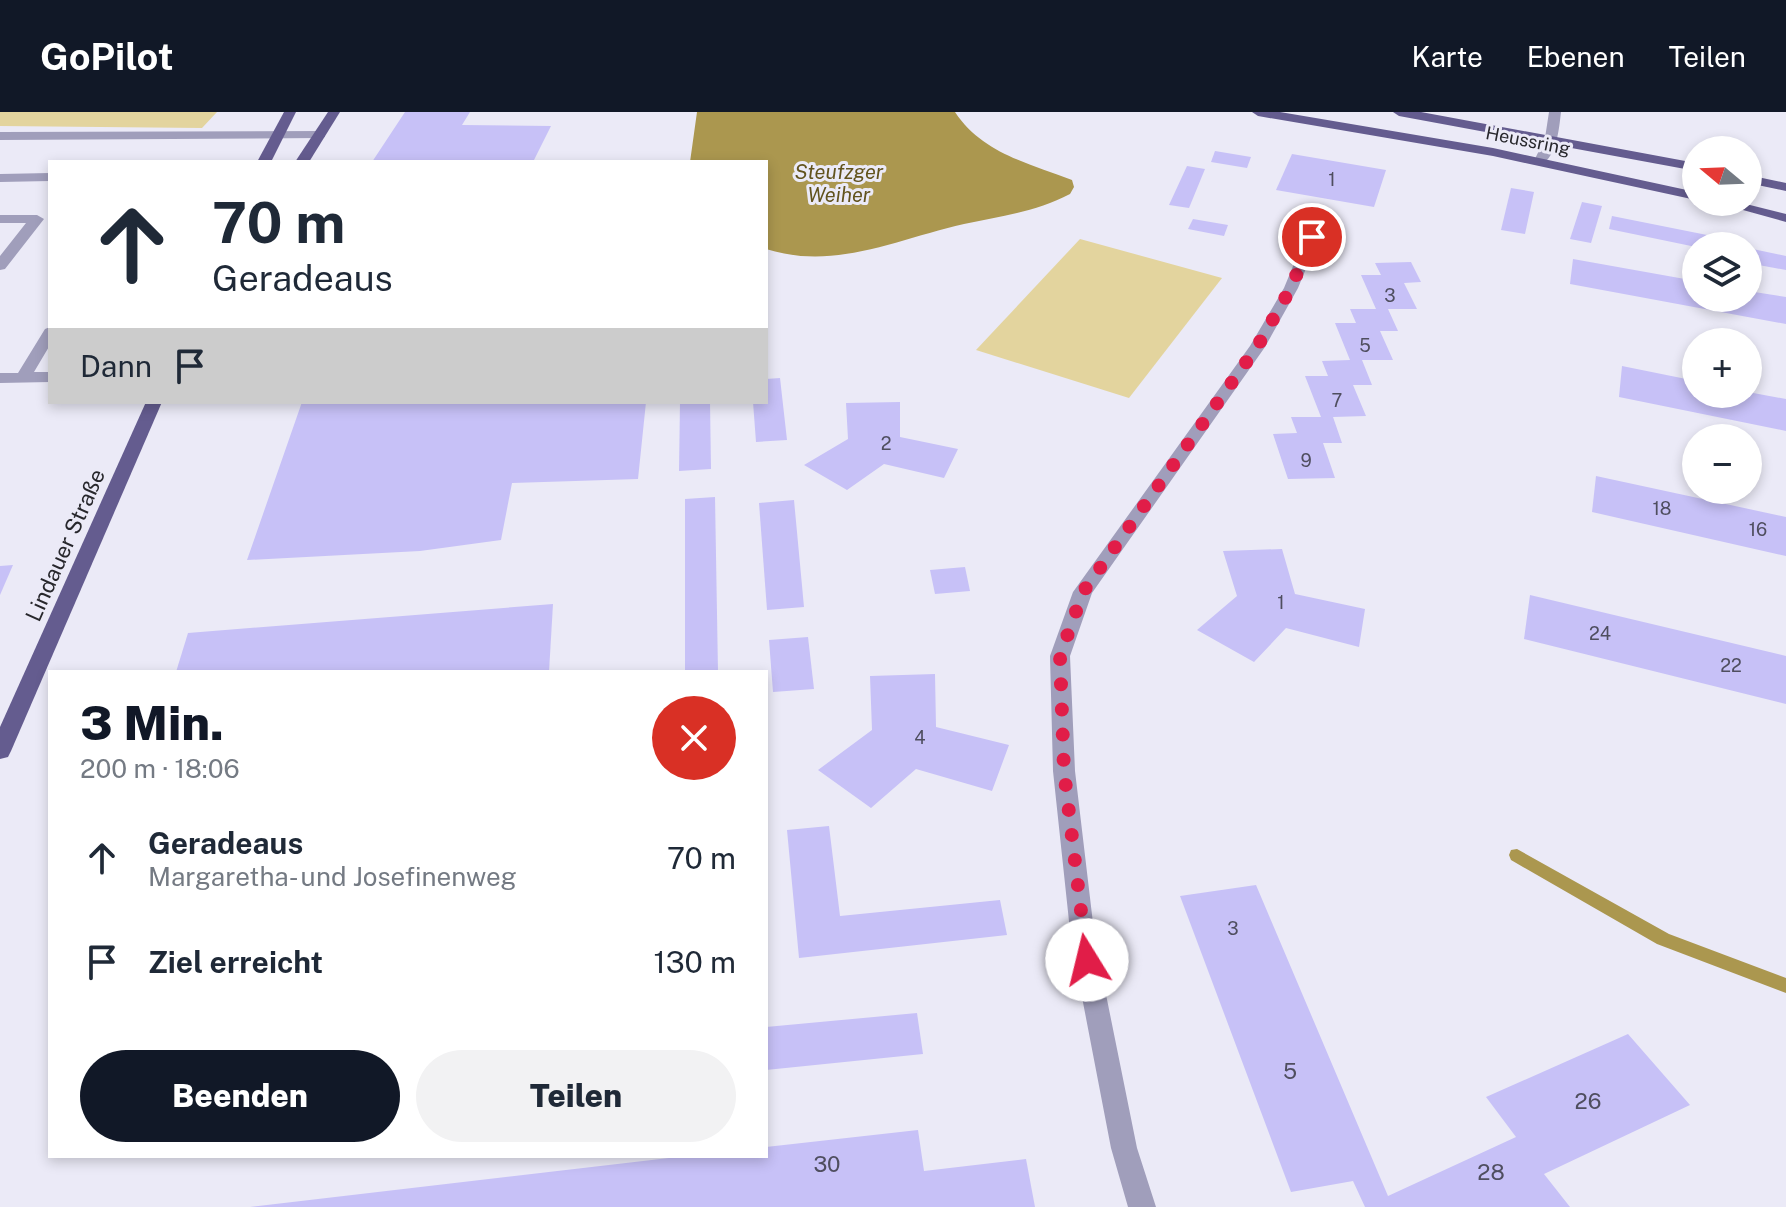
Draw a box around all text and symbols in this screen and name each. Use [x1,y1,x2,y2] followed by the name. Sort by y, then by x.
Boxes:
[40,34,174,79] text: GoPilot
[1412,40,1483,73] text: Karte
[1527,40,1625,73] text: Ebenen
[1669,40,1746,73] text: Teilen
[1484,122,1572,159] street label: Heussring
[1682,136,1762,216] north arrow
[1682,136,1762,504] map controls
[795,160,884,207] water label: Steufzger Weiher
[1328,169,1336,190] house number: 1
[212,190,345,256] text: 70 m
[80,192,184,296] icon: ahead
[1278,203,1346,271] pin
[1290,215,1334,259] icon: arrive
[1682,232,1762,312] button: layers
[212,257,393,299] text: Geradeaus
[1384,285,1396,306] house number: 3
[1682,328,1762,408] button: +
[1359,335,1371,356] house number: 5
[168,344,212,388] icon: arrive
[80,348,152,384] text: Dann
[1332,390,1342,411] house number: 7
[1682,424,1762,504] button: −
[881,433,891,454] house number: 2
[1300,450,1312,471] house number: 9
[20,465,110,625] street label: Lindauer Straße
[1653,498,1671,519] house number: 18
[1749,519,1767,540] house number: 16
[1277,592,1285,613] house number: 1
[1589,623,1611,644] house number: 24
[1720,655,1742,676] house number: 22
[80,694,224,751] text: 3 Min.
[652,696,736,780] button: close
[914,727,926,748] house number: 4
[80,753,240,784] text: 200 m · 18:06
[148,825,303,861] text: Geradeaus
[80,836,124,880] icon: ahead
[667,840,736,876] text: 70 m
[148,861,517,892] text: Margaretha- und Josefinenweg
[1045,918,1129,1002] position arrow
[1227,918,1239,939] house number: 3
[80,940,124,984] icon: arrive
[148,944,323,980] text: Ziel erreicht
[653,944,736,980] text: 130 m
[80,1050,400,1142] button: Beenden
[416,1050,736,1142] button: Teilen
[1283,1058,1297,1084] house number: 5
[1575,1088,1601,1114] house number: 26
[813,1151,841,1177] house number: 30
[1477,1159,1505,1185] house number: 28

